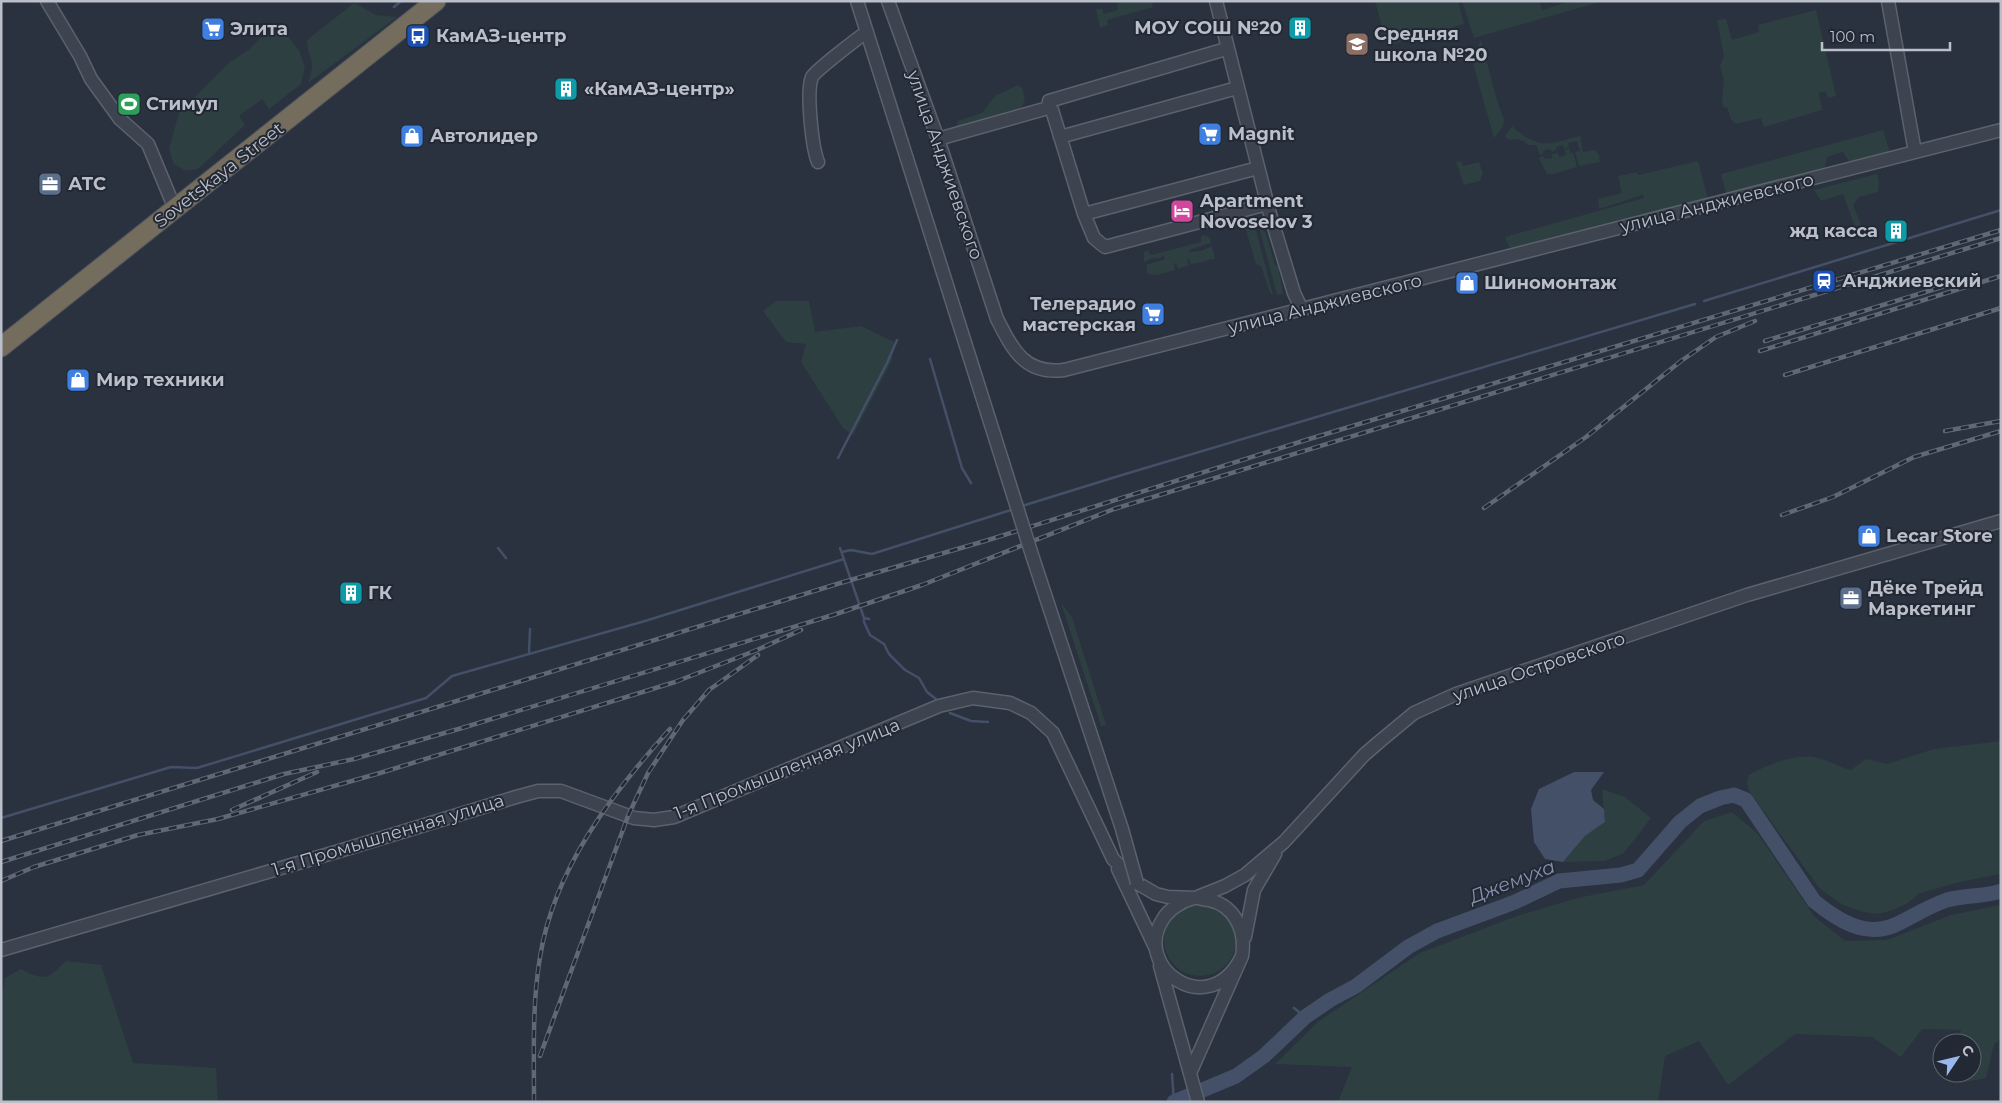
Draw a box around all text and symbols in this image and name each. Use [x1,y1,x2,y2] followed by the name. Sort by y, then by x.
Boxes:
[1287,15,1313,41] building icon: МОУ СОШ №20
[200,16,226,42] supermarket icon: Элита
[1134,17,1282,39] place label: МОУ СОШ №20
[230,18,288,40] place label: Элита
[1822,20,1950,52] scale bar
[405,23,431,49] bus stop icon: КамАЗ-центр
[1374,23,1487,66] place label: Средняя школа №20
[436,25,566,47] place label: КамАЗ-центр
[1830,27,1875,46] text: 100 m
[1344,31,1370,57] school or university icon: Средняя школа №20
[902,66,988,263] street label: улица Анджиевского
[553,76,579,102] building icon: «КамАЗ-центр»
[584,78,735,100] place label: «КамАЗ-центр»
[116,91,142,117] sports icon: Стимул
[146,93,218,115] place label: Стимул
[150,118,288,232] street label: Sovetskaya Street
[1197,121,1223,147] supermarket icon: Magnit
[399,123,425,149] shop icon: Автолидер
[1228,123,1295,145] place label: Magnit
[430,125,538,147] place label: Автолидер
[1617,168,1816,238] street label: улица Анджиевского
[37,171,63,197] office icon: АТС
[68,173,106,195] place label: АТС
[1199,190,1313,233] place label: Apartment Novoselov 3
[1169,198,1195,224] hotel icon: Apartment Novoselov 3
[1883,218,1909,244] building icon: жд касса
[1790,220,1878,242] place label: жд касса
[1811,268,1837,294] station icon: Анджиевский
[1225,269,1424,339] street label: улица Анджиевского
[1454,270,1480,296] shop icon: Шиномонтаж
[1842,270,1981,292] place label: Анджиевский
[1484,272,1617,294] place label: Шиномонтаж
[1022,293,1136,336] place label: Телерадио мастерская
[1140,301,1166,327] supermarket icon: Телерадио мастерская
[65,367,91,393] shop icon: Мир техники
[96,369,225,391] place label: Мир техники
[1856,523,1882,549] shop icon: Lecar Store
[1886,525,1993,547] place label: Lecar Store
[1868,577,1983,620] place label: Дёке Трейд Маркетинг
[338,580,364,606] building icon: ГК
[368,582,393,604] place label: ГК
[1838,585,1864,611] office icon: Дёке Трейд Маркетинг
[1449,627,1628,707] street label: улица Островского
[671,714,903,824] street label: 1-я Промышленная улица
[269,789,507,881] street label: 1-я Промышленная улица
[1464,855,1558,909] water label: Джемуха
[1932,1033,1982,1083] north arrow
[1957,1041,1978,1060] text: С

